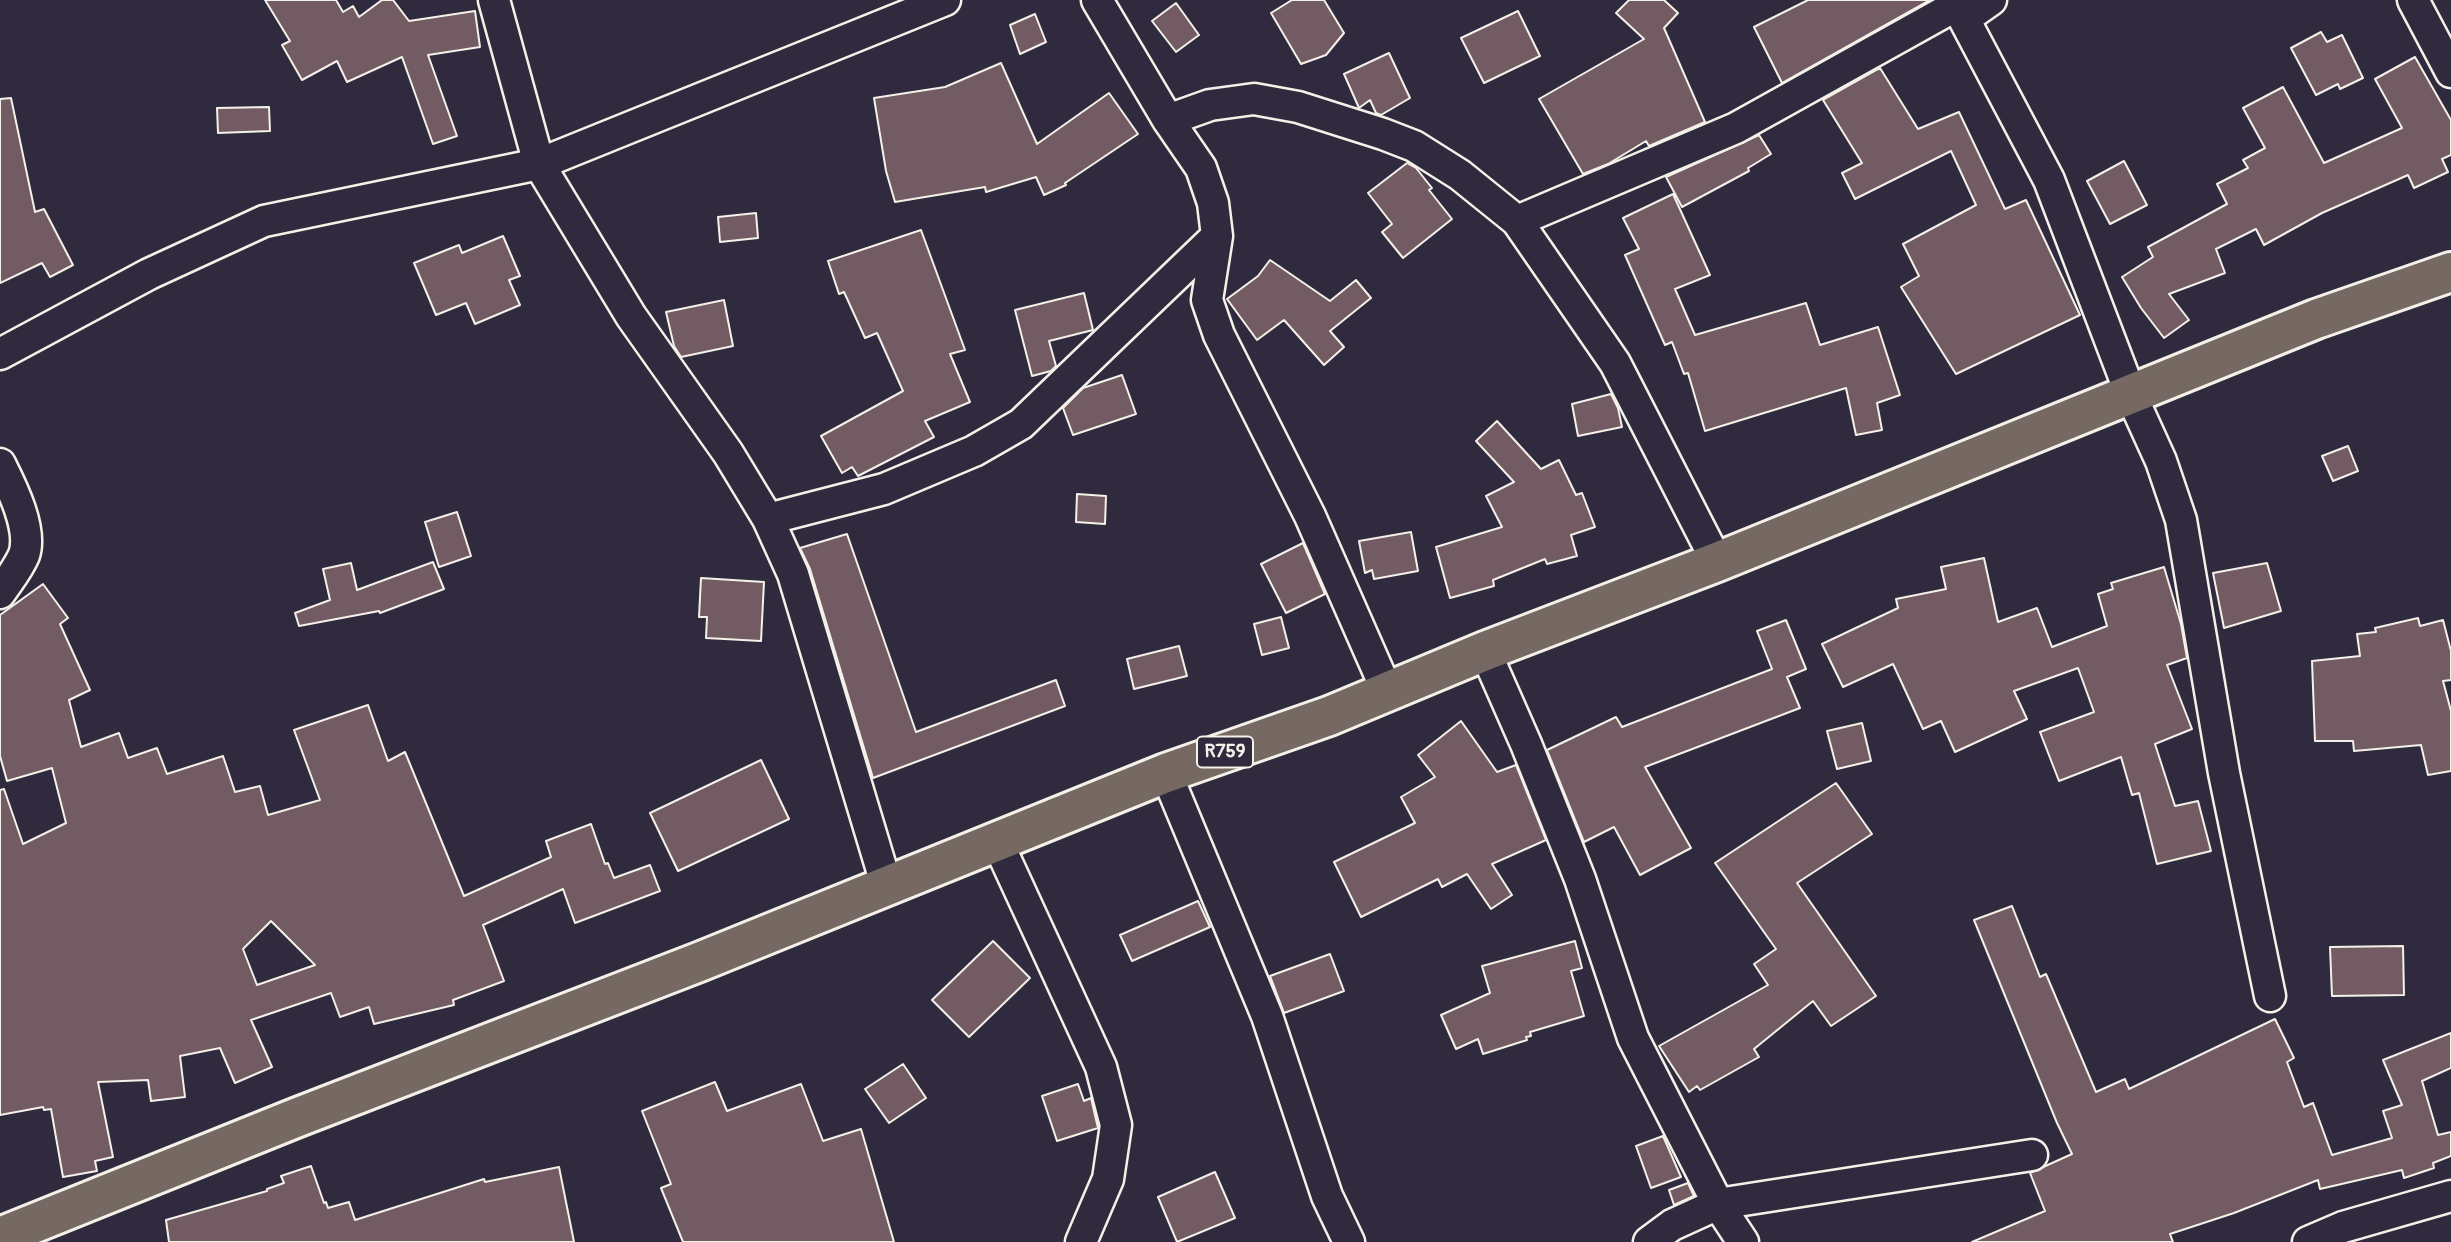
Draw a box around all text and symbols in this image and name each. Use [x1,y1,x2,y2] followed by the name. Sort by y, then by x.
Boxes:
[1197,736,1253,768] road number: R759

